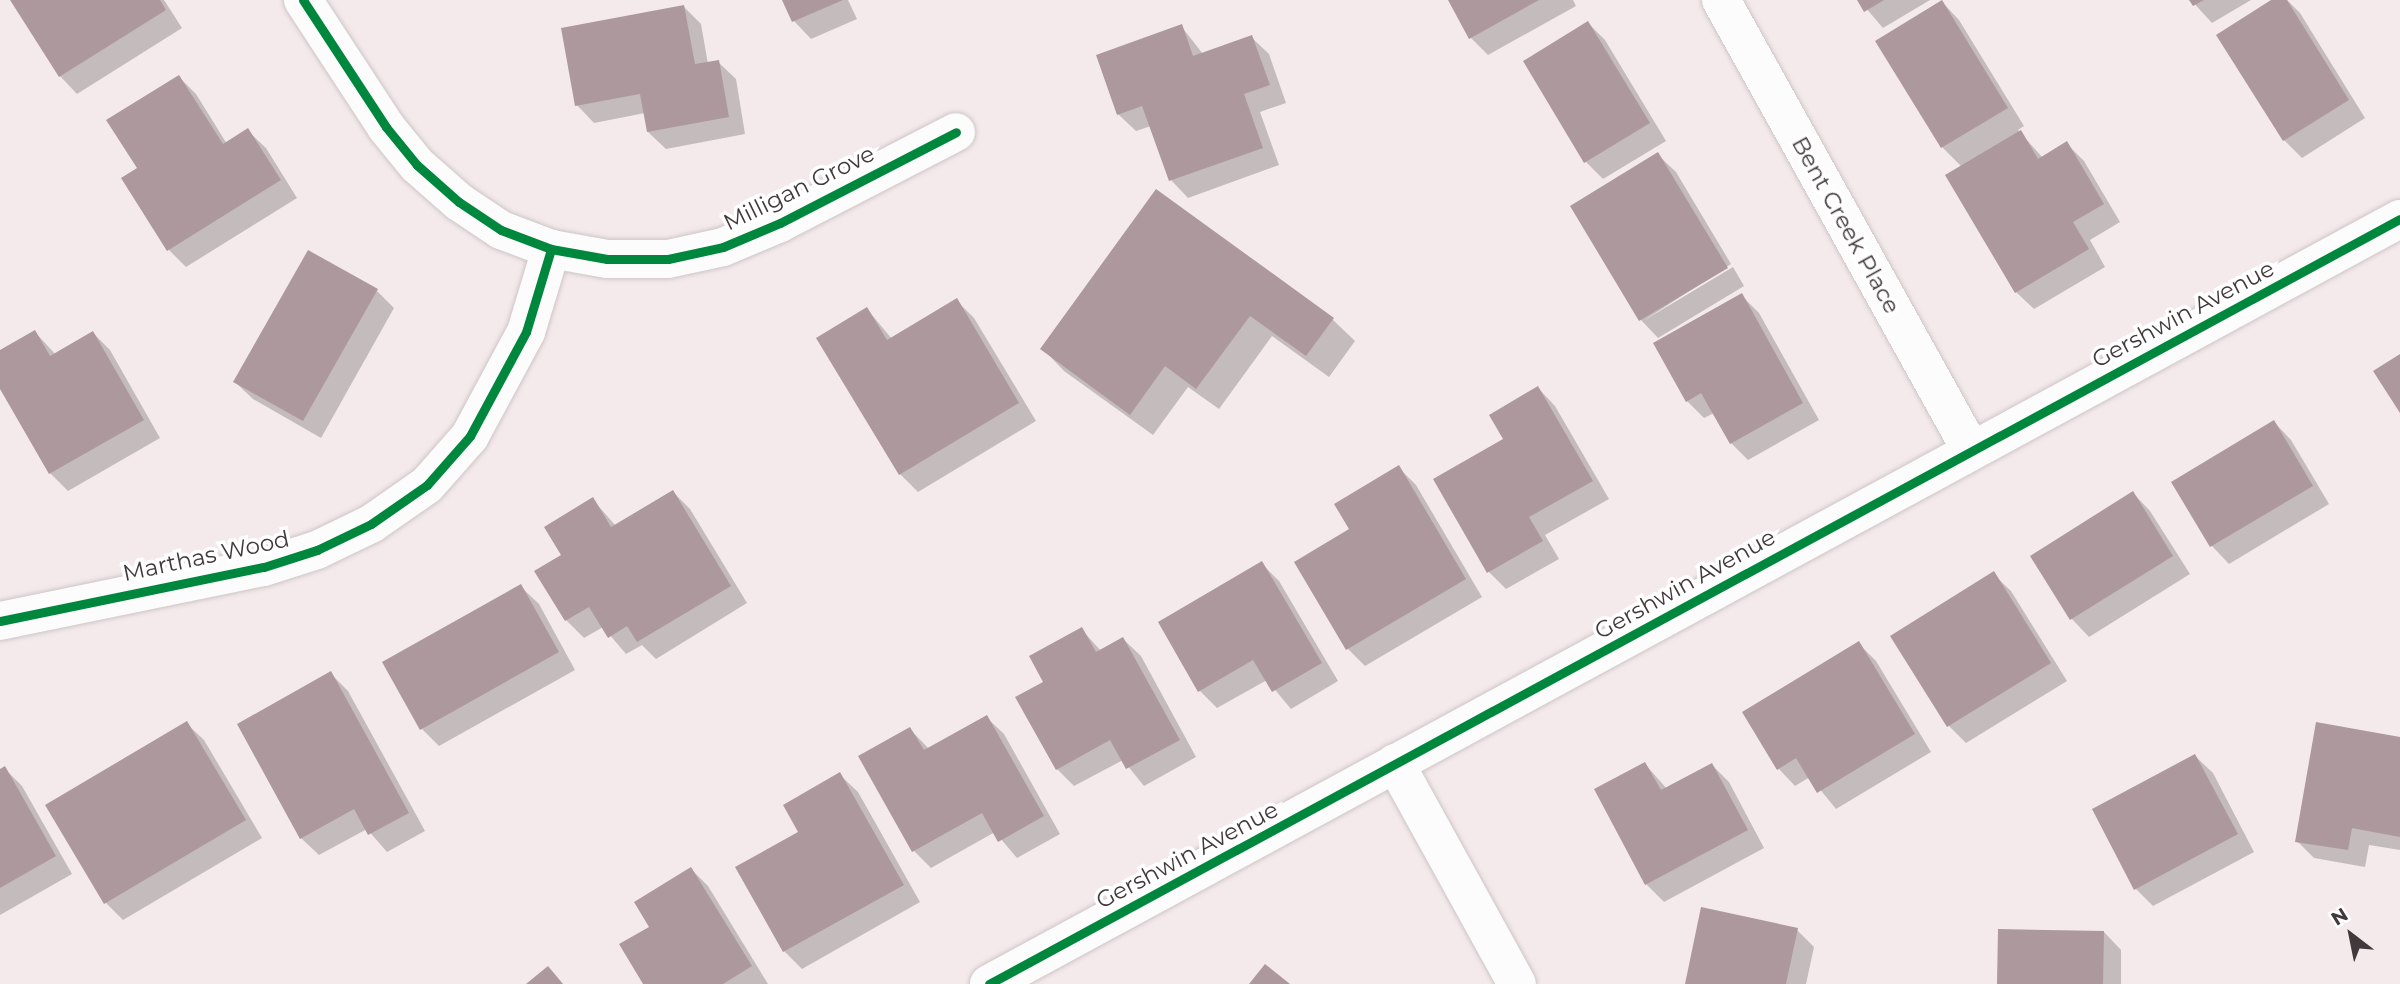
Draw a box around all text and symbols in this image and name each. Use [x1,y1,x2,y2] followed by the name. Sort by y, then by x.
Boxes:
[1786,132,1906,318] street label: Bent Creek Place
[719,140,879,236] street label: Milligan Grove
[2087,254,2279,374] street label: Gershwin Avenue
[1590,523,1780,645] street label: Gershwin Avenue
[120,525,292,587] street label: Marthas Wood
[1091,795,1283,915] street label: Gershwin Avenue
[2316,900,2386,970] north arrow
[2327,903,2352,931] text: N

